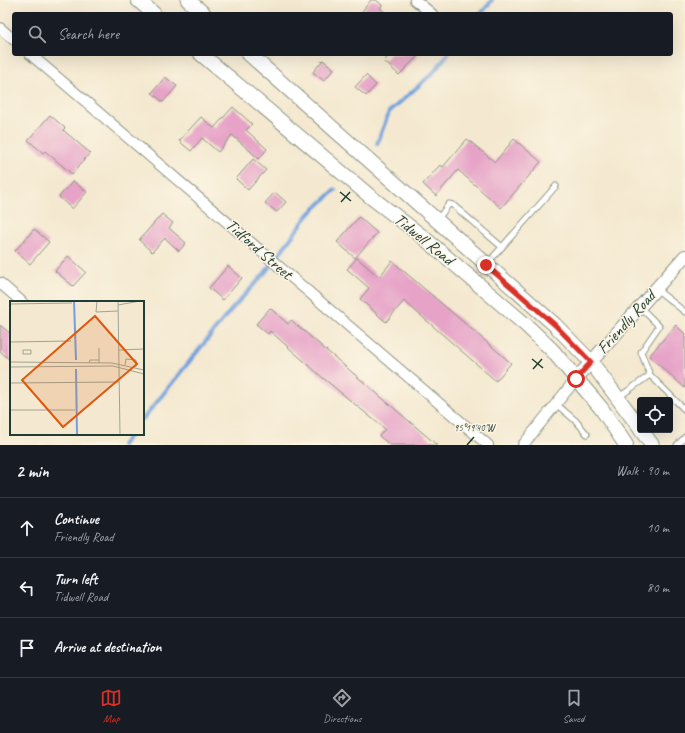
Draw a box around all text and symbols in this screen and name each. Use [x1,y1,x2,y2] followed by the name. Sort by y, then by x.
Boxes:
[12,12,673,56] search box
[26,23,48,45] icon: search
[58,25,119,44] text: Search here
[390,209,461,272] street label: Tidwell Road
[221,214,299,285] street label: Tidford Street
[477,256,495,274] route end
[592,284,661,358] street label: Friendly Road
[10,301,144,435] inset map
[567,370,585,388] route start
[637,397,673,433] map controls
[637,397,673,433] button: locate
[454,421,496,434] text: 95°19'40"W
[16,461,49,482] text: 2 min
[616,463,669,479] text: Walk · 90 m
[54,510,99,529] text: Continue
[16,517,38,539] icon: ahead
[647,520,669,536] text: 10 m
[54,529,114,545] text: Friendly Road
[54,570,97,589] text: Turn left
[16,577,38,599] icon: left
[647,580,669,596] text: 80 m
[54,589,108,605] text: Tidwell Road
[16,637,38,659] icon: arrive
[54,638,161,657] text: Arrive at destination
[100,687,122,725] tab: Map
[323,687,362,725] tab: Directions
[563,687,585,725] tab: Saved

